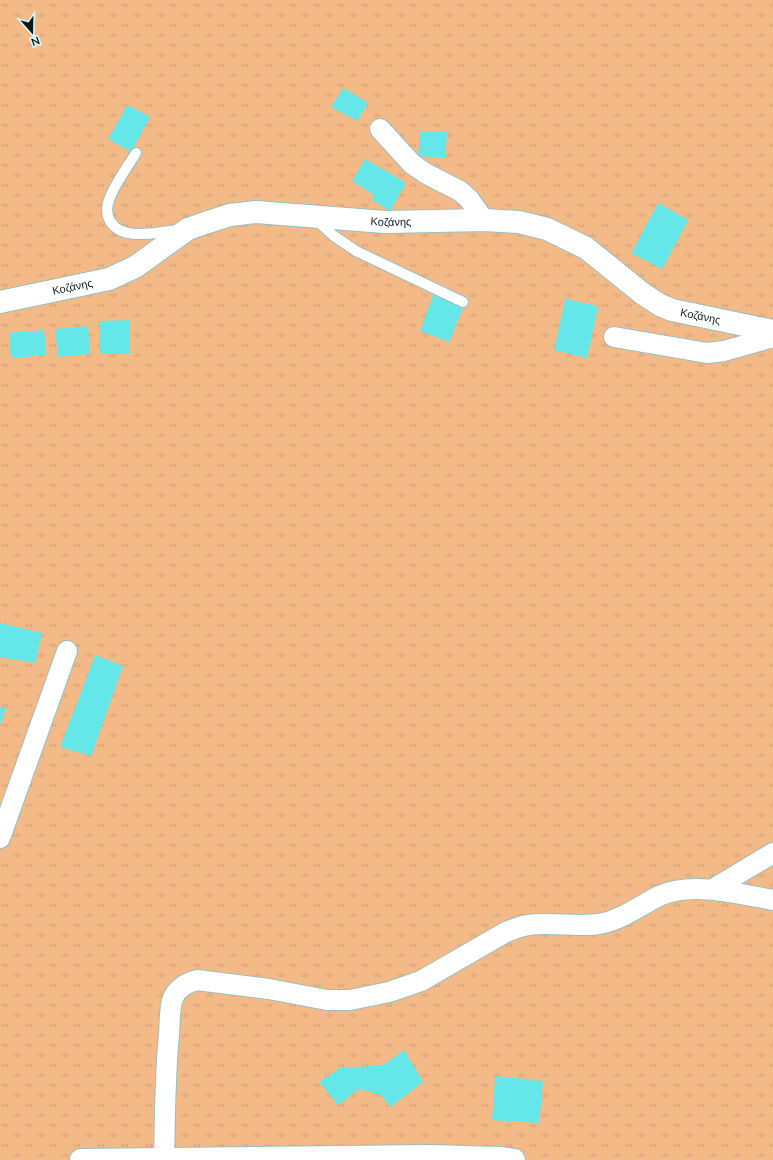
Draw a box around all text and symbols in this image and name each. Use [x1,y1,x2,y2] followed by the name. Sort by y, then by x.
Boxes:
[12,12,52,52] north arrow
[29,32,42,49] text: N
[370,213,411,230] street label: Κοζάνης
[51,275,94,298] street label: Κοζάνης
[679,304,722,327] street label: Κοζάνης

